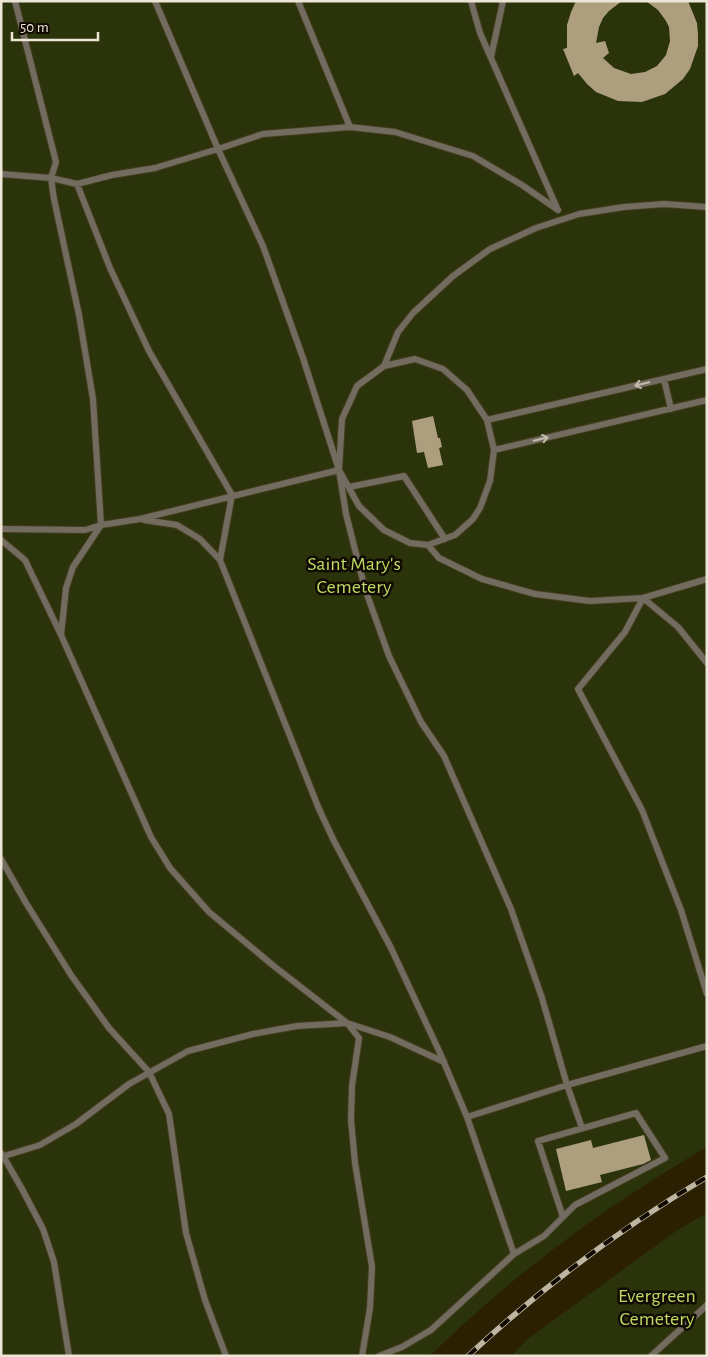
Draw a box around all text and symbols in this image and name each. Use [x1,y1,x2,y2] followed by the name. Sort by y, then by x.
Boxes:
[12,10,99,42] scale bar
[20,20,49,35] text: 50 m
[635,380,651,389] one-way arrow
[533,434,549,443] one-way arrow
[307,554,401,597] park label: Saint Mary's Cemetery
[618,1286,696,1329] park label: Evergreen Cemetery

